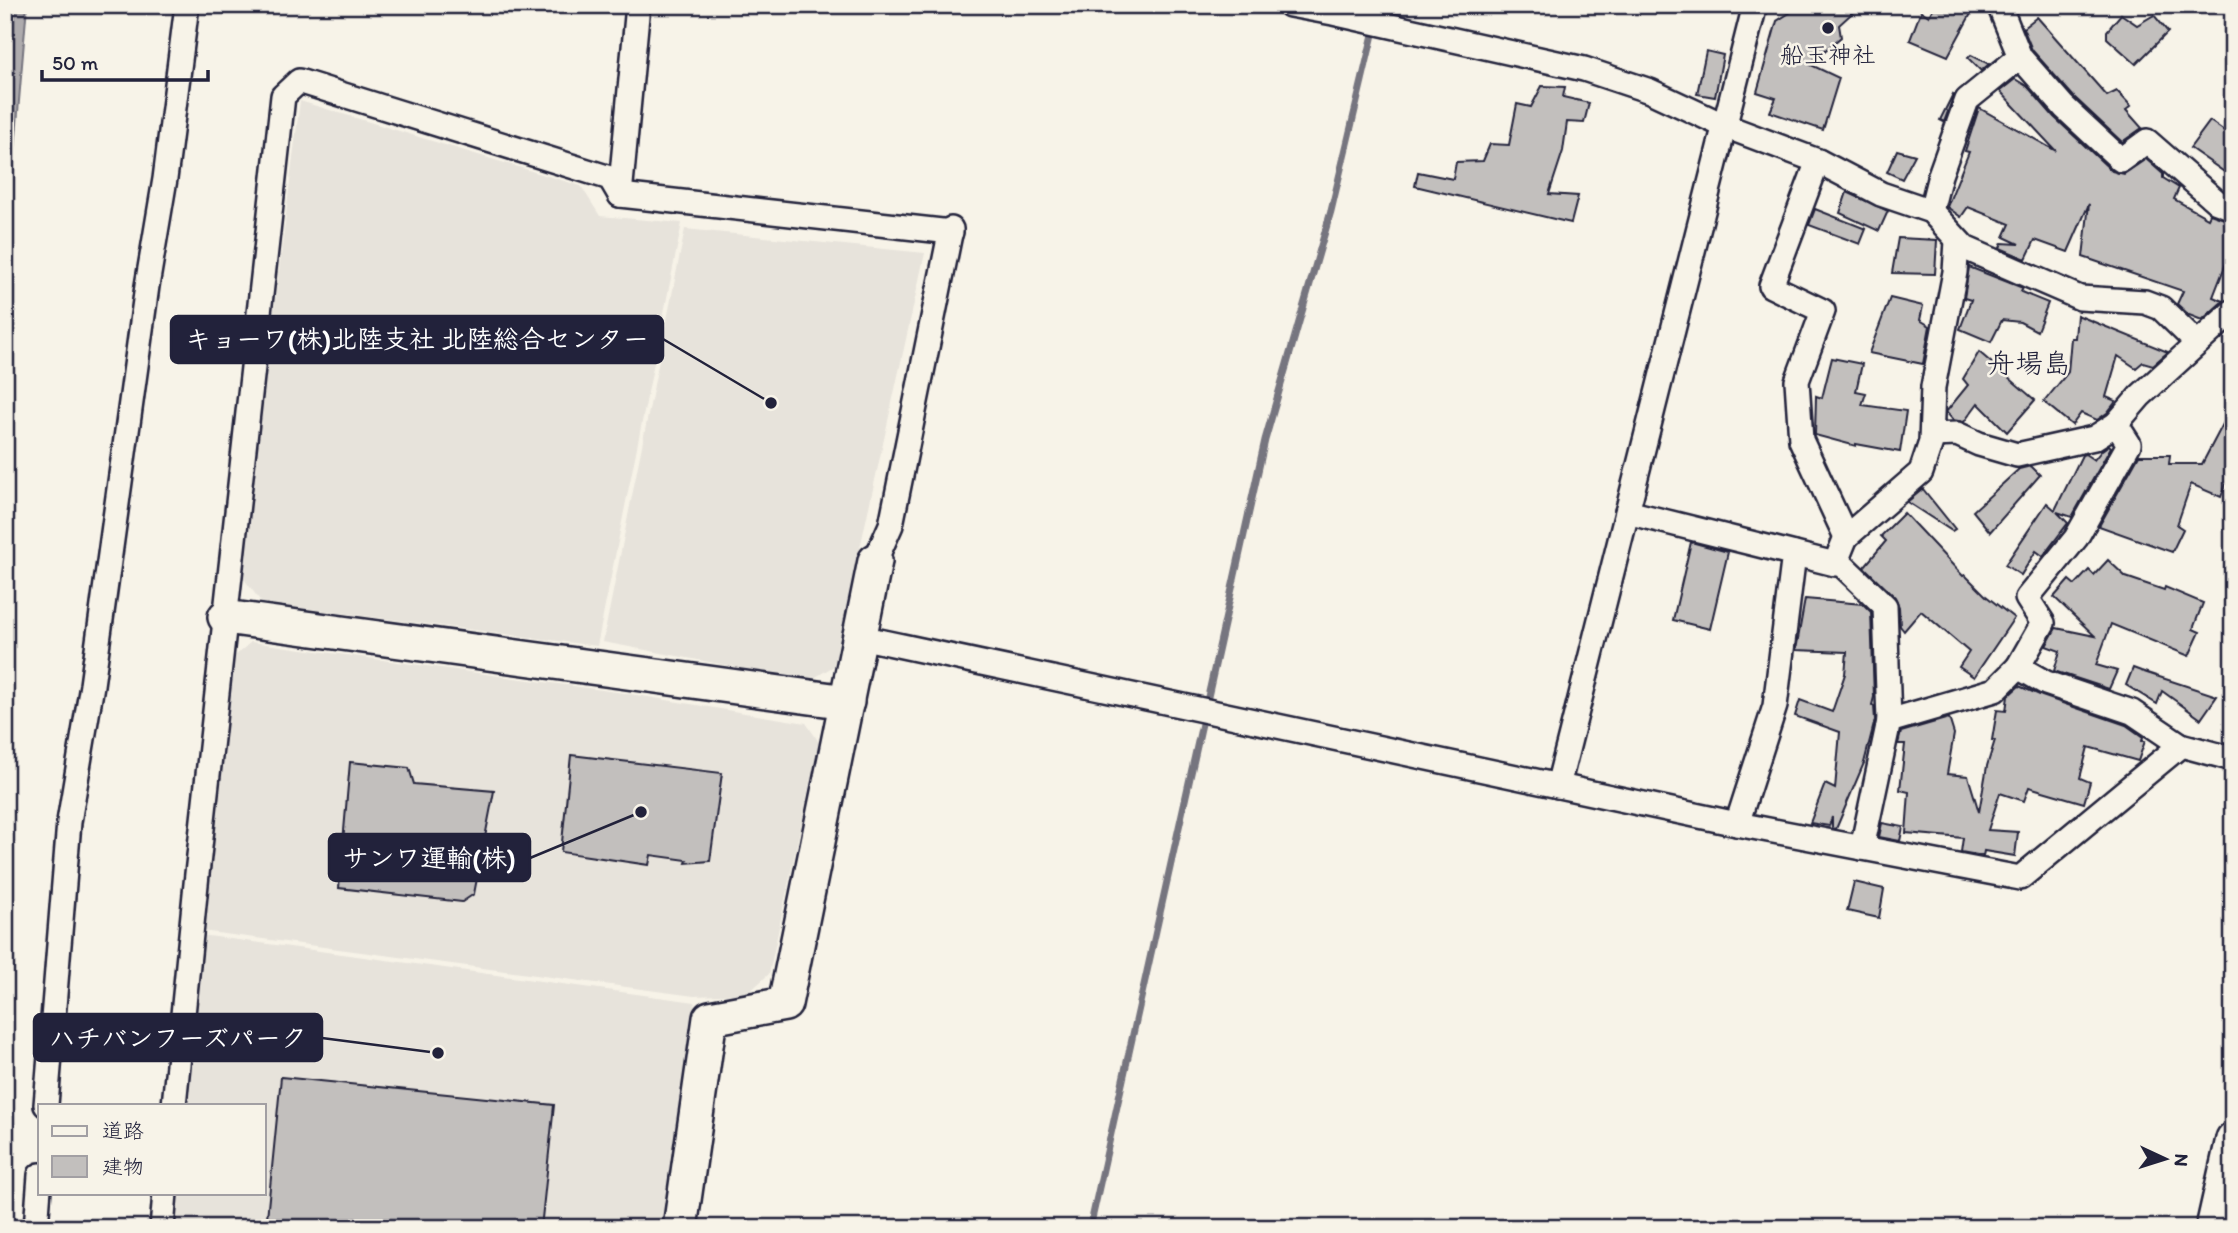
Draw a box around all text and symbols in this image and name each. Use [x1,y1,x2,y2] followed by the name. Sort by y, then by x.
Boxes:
[1820,20,1836,36] marker: 船玉神社
[42,38,208,82] scale bar
[1780,40,1876,69] place label: 船玉神社
[52,50,99,75] text: 50 m
[171,316,663,363] callout: キョーワ(株)北陸支社 北陸総合センター
[185,323,649,355] text: キョーワ(株)北陸支社 北陸総合センター
[1987,346,2071,380] district label: 舟場島
[329,834,530,881] callout: サンワ運輸(株)
[343,842,515,874] text: サンワ運輸(株)
[34,1014,322,1061] callout: ハチバンフーズパーク
[49,1022,307,1054] text: ハチバンフーズパーク
[38,1104,266,1194] legend
[102,1118,144,1143] text: 道路
[2130,1124,2200,1194] north arrow
[2170,1153,2193,1167] text: N
[102,1154,144,1179] text: 建物

